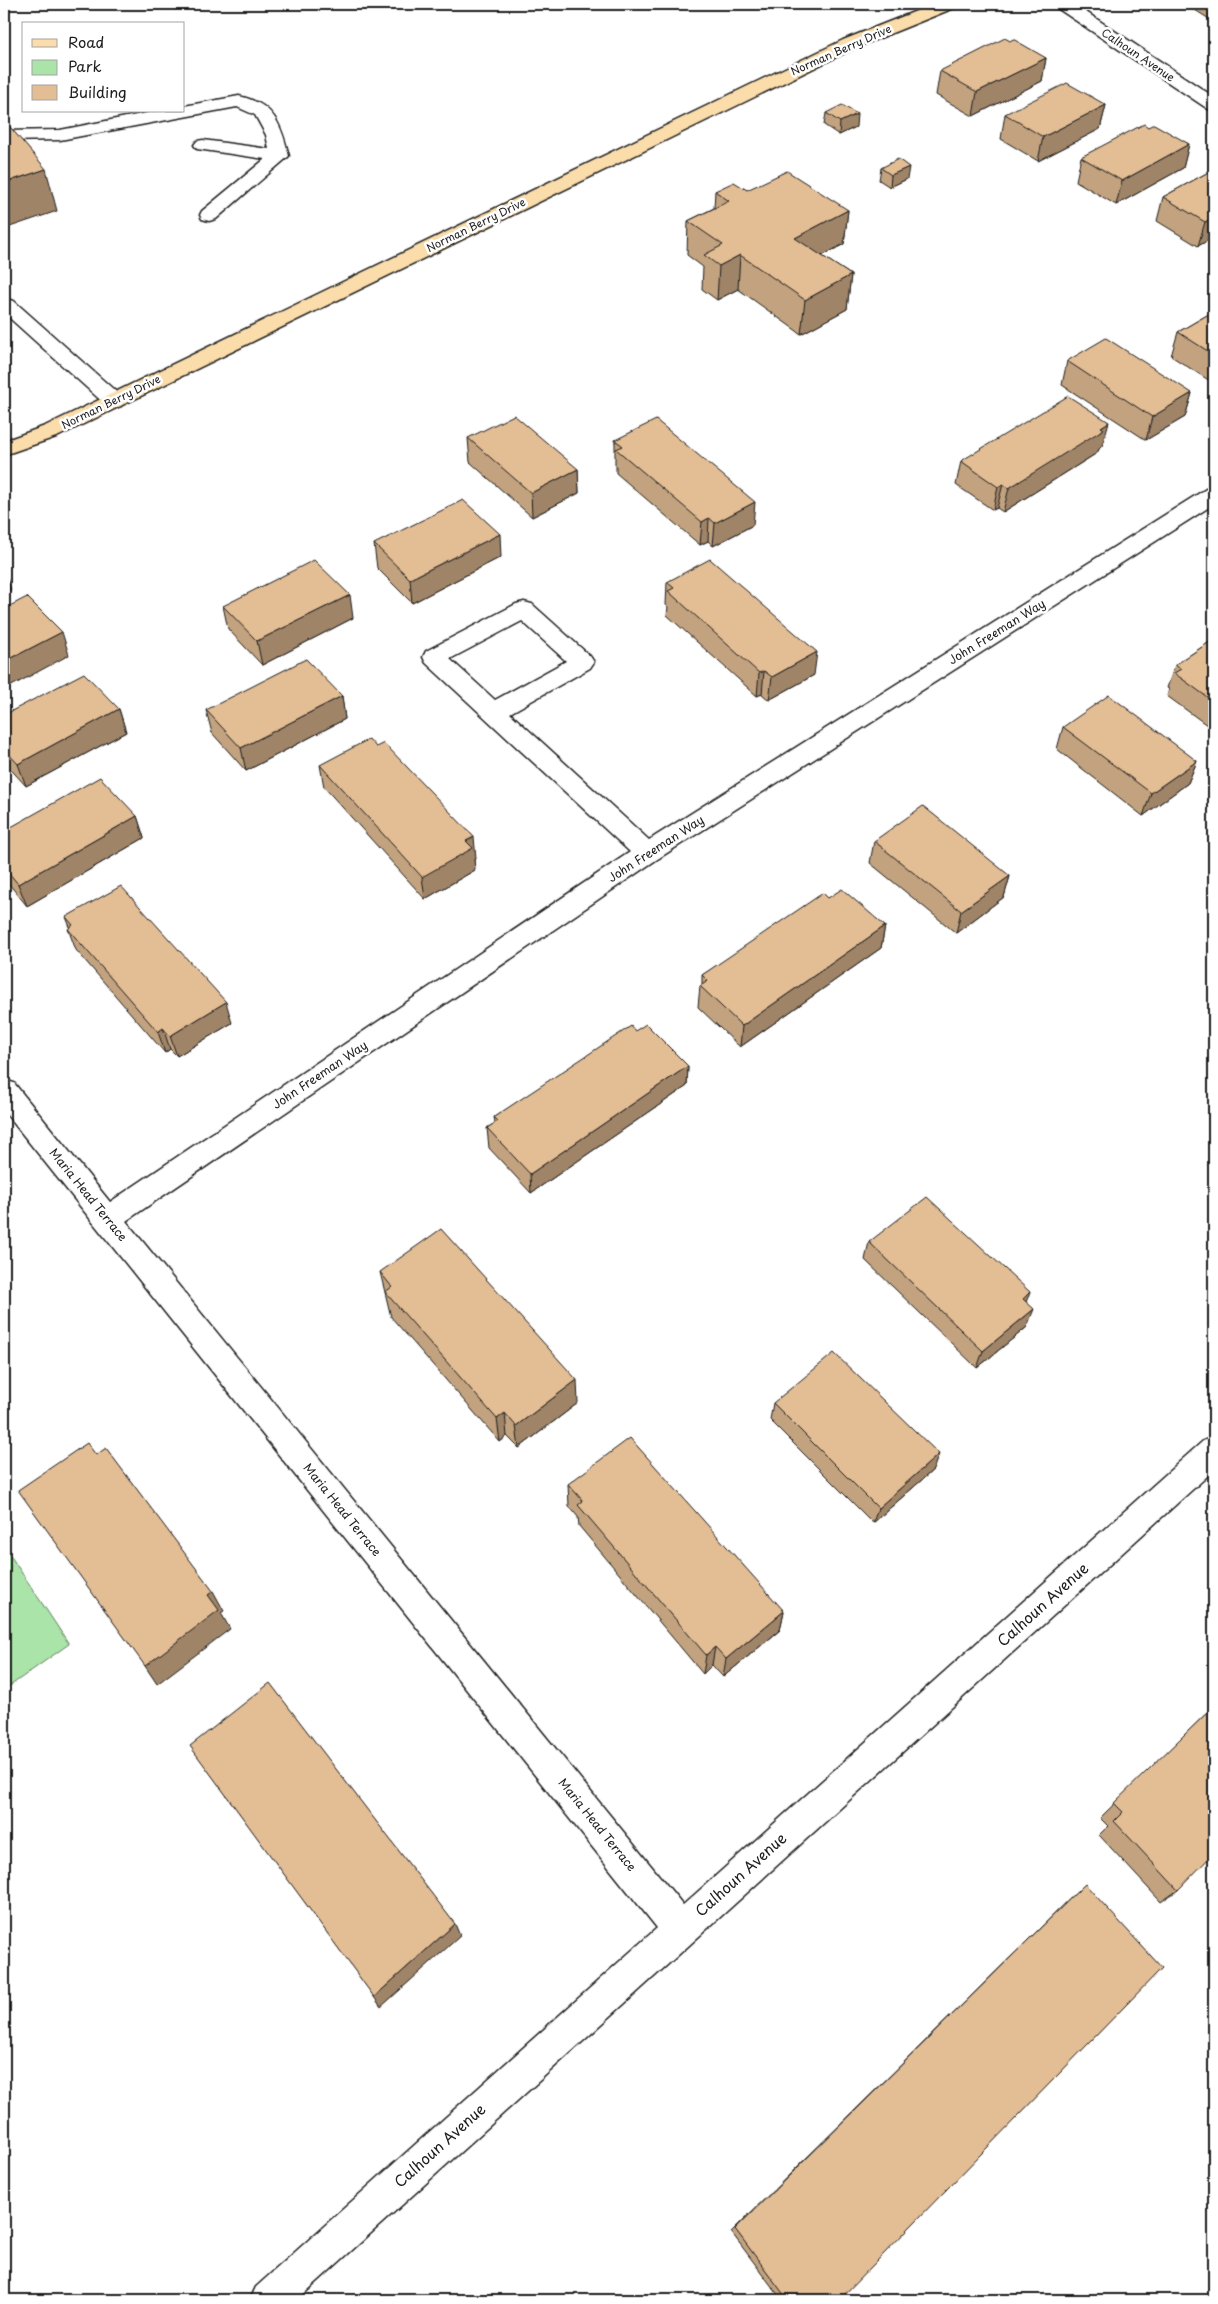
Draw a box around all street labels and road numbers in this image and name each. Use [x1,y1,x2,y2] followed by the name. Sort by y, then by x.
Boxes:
[788,20,894,79] street label: Norman Berry Drive
[1098,24,1178,85] street label: Calhoun Avenue
[423,193,528,256] street label: Norman Berry Drive
[58,370,163,433] street label: Norman Berry Drive
[944,594,1049,668] street label: John Freeman Way
[604,810,707,886] street label: John Freeman Way
[268,1035,371,1113] street label: John Freeman Way
[46,1144,132,1245] street label: Maria Head Terrace
[300,1459,386,1560] street label: Maria Head Terrace
[991,1556,1093,1651] street label: Calhoun Avenue
[555,1774,641,1875] street label: Maria Head Terrace
[689,1826,791,1921] street label: Calhoun Avenue
[388,2097,490,2192] street label: Calhoun Avenue

